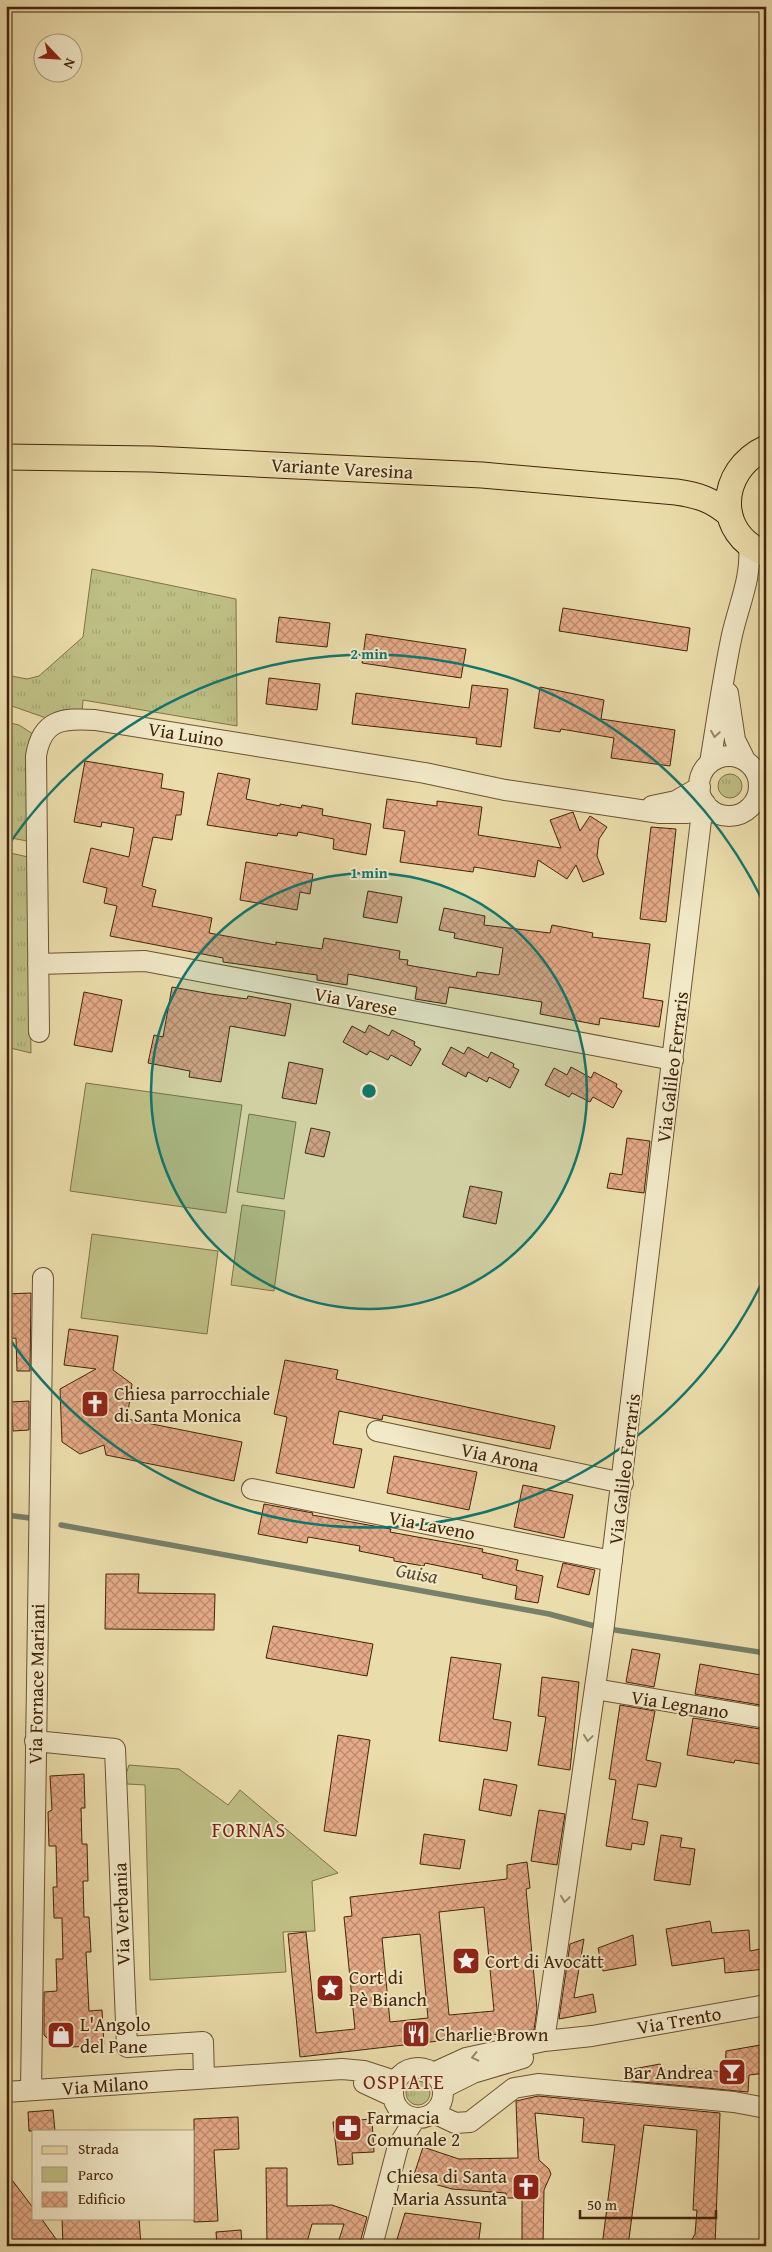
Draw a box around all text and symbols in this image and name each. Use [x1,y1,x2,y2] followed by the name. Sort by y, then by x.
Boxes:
[32,32,82,82] north arrow
[58,55,81,73] text: N
[270,450,414,486] street label: Variante Varesina
[350,643,388,664] text: 2 min
[146,714,226,754] street label: Via Luino
[710,730,720,739] one-way arrow
[350,862,388,883] text: 1 min
[312,979,400,1023] street label: Via Varese
[649,990,695,1144] street label: Via Galileo Ferraris
[360,1082,378,1100] centre of rings
[114,1379,270,1429] place label: Chiesa parrocchiale di Santa Monica
[80,1389,110,1419] church icon: Chiesa parrocchiale di Santa Monica
[601,1392,647,1546] street label: Via Galileo Ferraris
[458,1435,542,1479] street label: Via Arona
[387,1503,477,1547] street label: Via Laveno
[394,1555,441,1591] water label: Guisa
[21,1603,51,1765] street label: Via Fornace Mariani
[629,1682,731,1726] street label: Via Legnano
[584,1733,594,1742] one-way arrow
[212,1815,286,1844] district label: FORNAS
[105,1862,137,1966] street label: Via Verbania
[560,1894,570,1903] one-way arrow
[451,1946,481,1976] place icon: Cort di Avocätt
[485,1947,604,1975] place label: Cort di Avocätt
[349,1963,427,2013] place label: Cort di Pè Bianch
[315,1973,345,2003] place icon: Cort di Pè Bianch
[635,1999,723,2041] street label: Via Trento
[80,2010,151,2060] place label: L'Angolo del Pane
[401,2019,431,2049] restaurant icon: Charlie Brown
[46,2020,76,2050] shop icon: L'Angolo del Pane
[435,2020,549,2048] place label: Charlie Brown
[471,2051,480,2061] one-way arrow
[717,2057,747,2087] bar icon: Bar Andrea
[623,2058,713,2086] place label: Bar Andrea
[363,2066,445,2097] district label: OSPIATE
[61,2068,149,2102] street label: Via Milano
[367,2103,460,2153] place label: Farmacia Comunale 2
[333,2113,363,2143] pharmacy icon: Farmacia Comunale 2
[32,2130,195,2220] legend
[78,2138,119,2159] text: Strada
[387,2162,507,2212] place label: Chiesa di Santa Maria Assunta
[78,2164,114,2185] text: Parco
[511,2172,541,2202] church icon: Chiesa di Santa Maria Assunta
[580,2187,716,2219] scale bar
[78,2188,126,2209] text: Edificio
[587,2194,618,2215] text: 50 m

